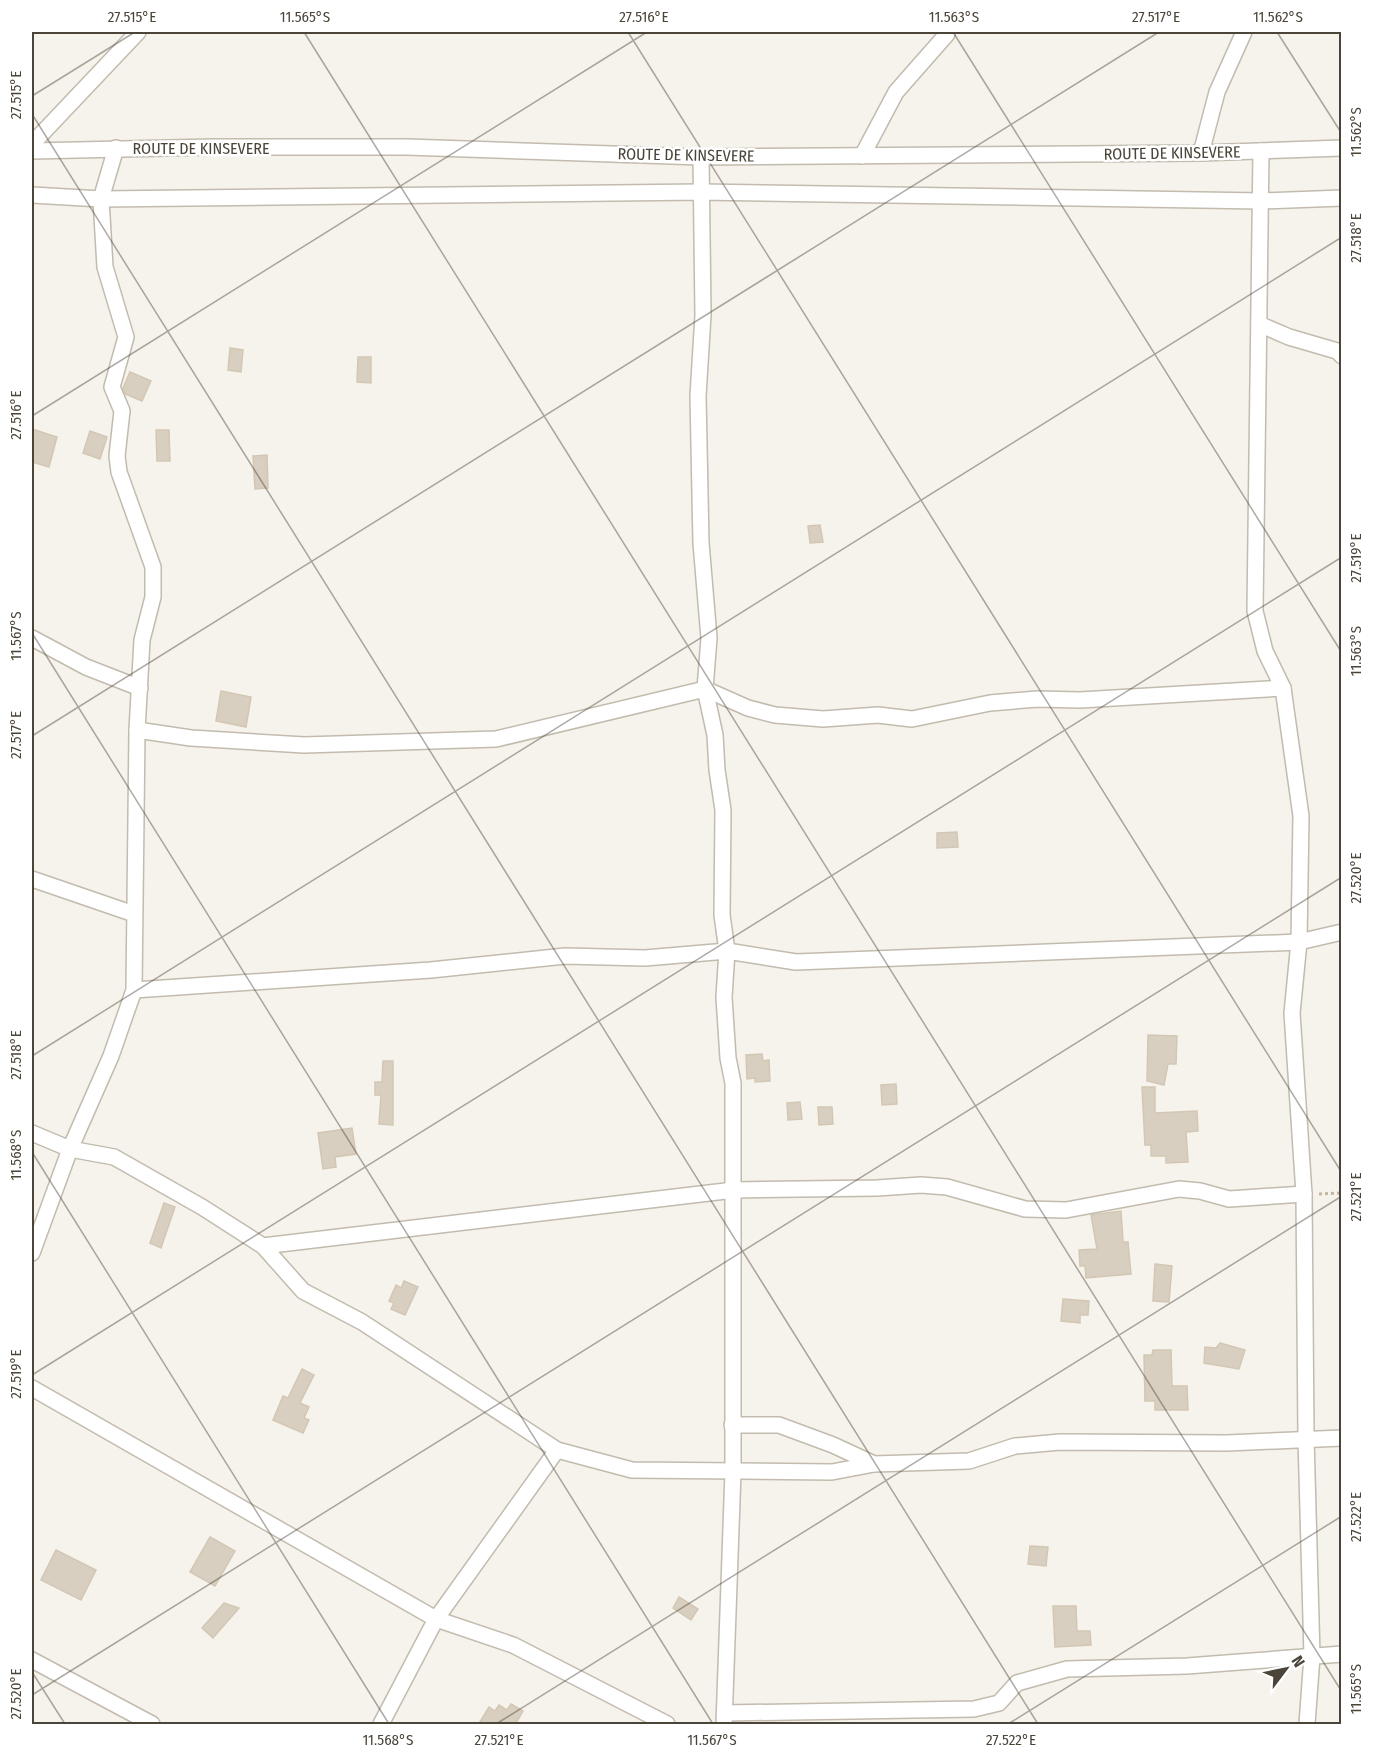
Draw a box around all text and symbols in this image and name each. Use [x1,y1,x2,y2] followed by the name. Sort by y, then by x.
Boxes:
[108,8,156,26] text: 27.515°E
[280,8,330,26] text: 11.565°S
[619,8,669,26] text: 27.516°E
[929,8,979,26] text: 11.563°S
[1132,8,1180,26] text: 27.517°E
[1253,8,1303,26] text: 11.562°S
[7,71,25,119] text: 27.515°E
[1347,107,1365,157] text: 11.562°S
[133,139,269,158] street label: ROUTE DE KINSEVERE
[1103,142,1241,164] street label: ROUTE DE KINSEVERE
[617,144,755,166] street label: ROUTE DE KINSEVERE
[1347,213,1365,263] text: 27.518°E
[7,390,25,440] text: 27.516°E
[1347,533,1365,583] text: 27.519°E
[7,611,25,661] text: 11.567°S
[1347,626,1365,676] text: 11.563°S
[7,711,25,759] text: 27.517°E
[1347,852,1365,904] text: 27.520°E
[7,1030,25,1080] text: 27.518°E
[7,1129,25,1181] text: 11.568°S
[1347,1173,1365,1221] text: 27.521°E
[7,1349,25,1399] text: 27.519°E
[1347,1492,1365,1542] text: 27.522°E
[1256,1639,1316,1699] north arrow
[1288,1652,1309,1670] text: N
[1347,1664,1365,1714] text: 11.565°S
[7,1668,25,1720] text: 27.520°E
[362,1731,414,1749] text: 11.568°S
[475,1731,523,1749] text: 27.521°E
[687,1731,737,1749] text: 11.567°S
[986,1731,1036,1749] text: 27.522°E

